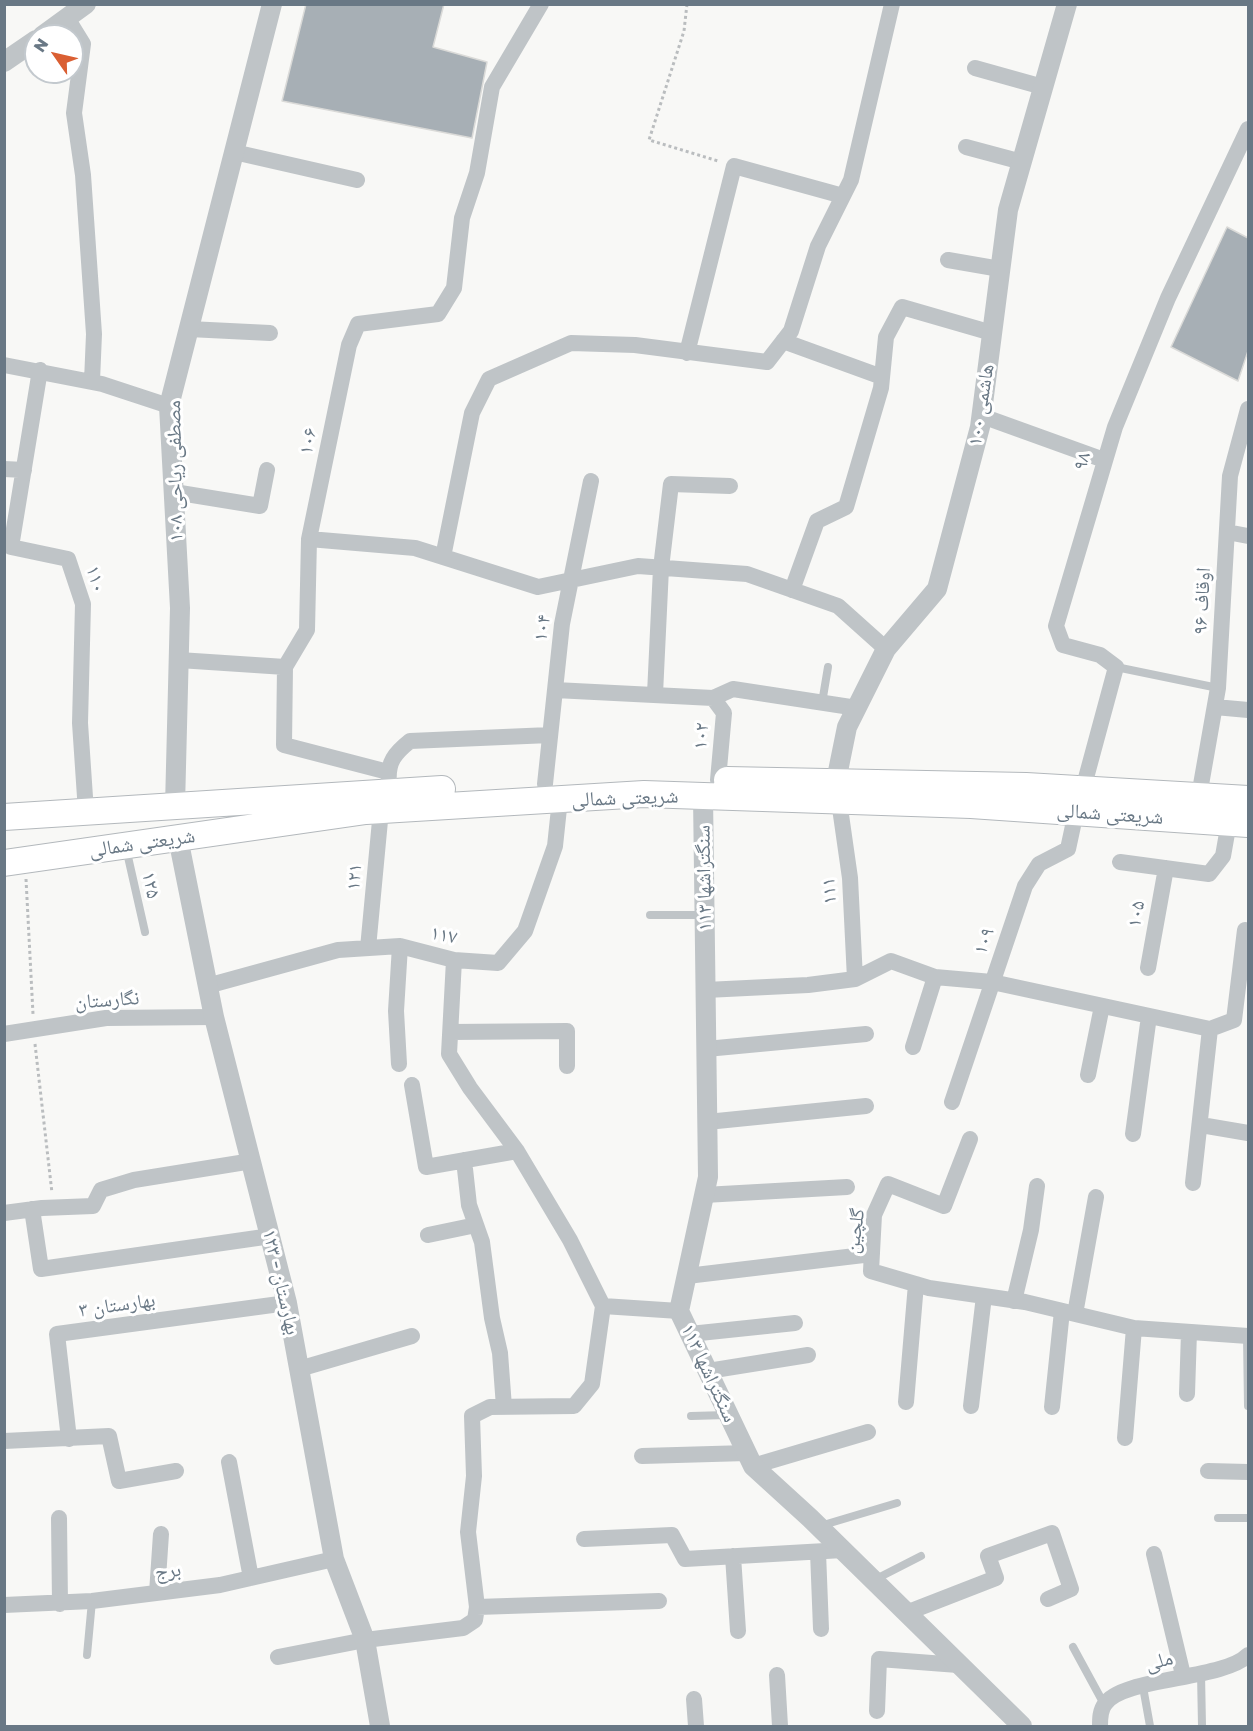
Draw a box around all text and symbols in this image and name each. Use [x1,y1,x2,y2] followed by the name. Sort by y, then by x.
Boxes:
[24,24,84,84] north arrow
[29,34,52,56] text: N
[963,362,999,448] street label: هاشمی ۱۰۰
[162,400,188,542] street label: مصطفی ریاحی ۱۰۸
[293,425,323,457] street label: ۱۰۶
[1068,449,1096,473] street label: ۹۸
[81,563,111,595] street label: ۱۱۰
[1188,567,1216,635] street label: اوقاف ۹۶
[528,613,556,643] street label: ۱۰۴
[688,722,714,750] street label: ۱۰۲
[571,784,679,812] street label: شریعتی شمالی
[1056,798,1164,830] street label: شریعتی شمالی
[87,824,197,862] street label: شریعتی شمالی
[691,825,717,931] street label: سنگتراشها ۱۱۳
[341,863,367,891] street label: ۱۲۱
[136,869,166,901] street label: ۱۲۵
[816,877,842,905] street label: ۱۱۱
[1122,899,1150,929] street label: ۱۰۵
[428,920,460,950] street label: ۱۱۷
[968,924,1000,958] street label: ۱۰۹
[74,986,140,1014] street label: نگارستان
[840,1207,870,1255] street label: گلچین
[257,1227,305,1337] street label: بهارستان - ۱۲۳
[77,1288,157,1322] street label: بهارستان ۳
[676,1320,742,1426] street label: سنگتراشها ۱۱۳
[153,1557,183,1585] street label: برج
[1142,1646,1176,1676] street label: ملی

